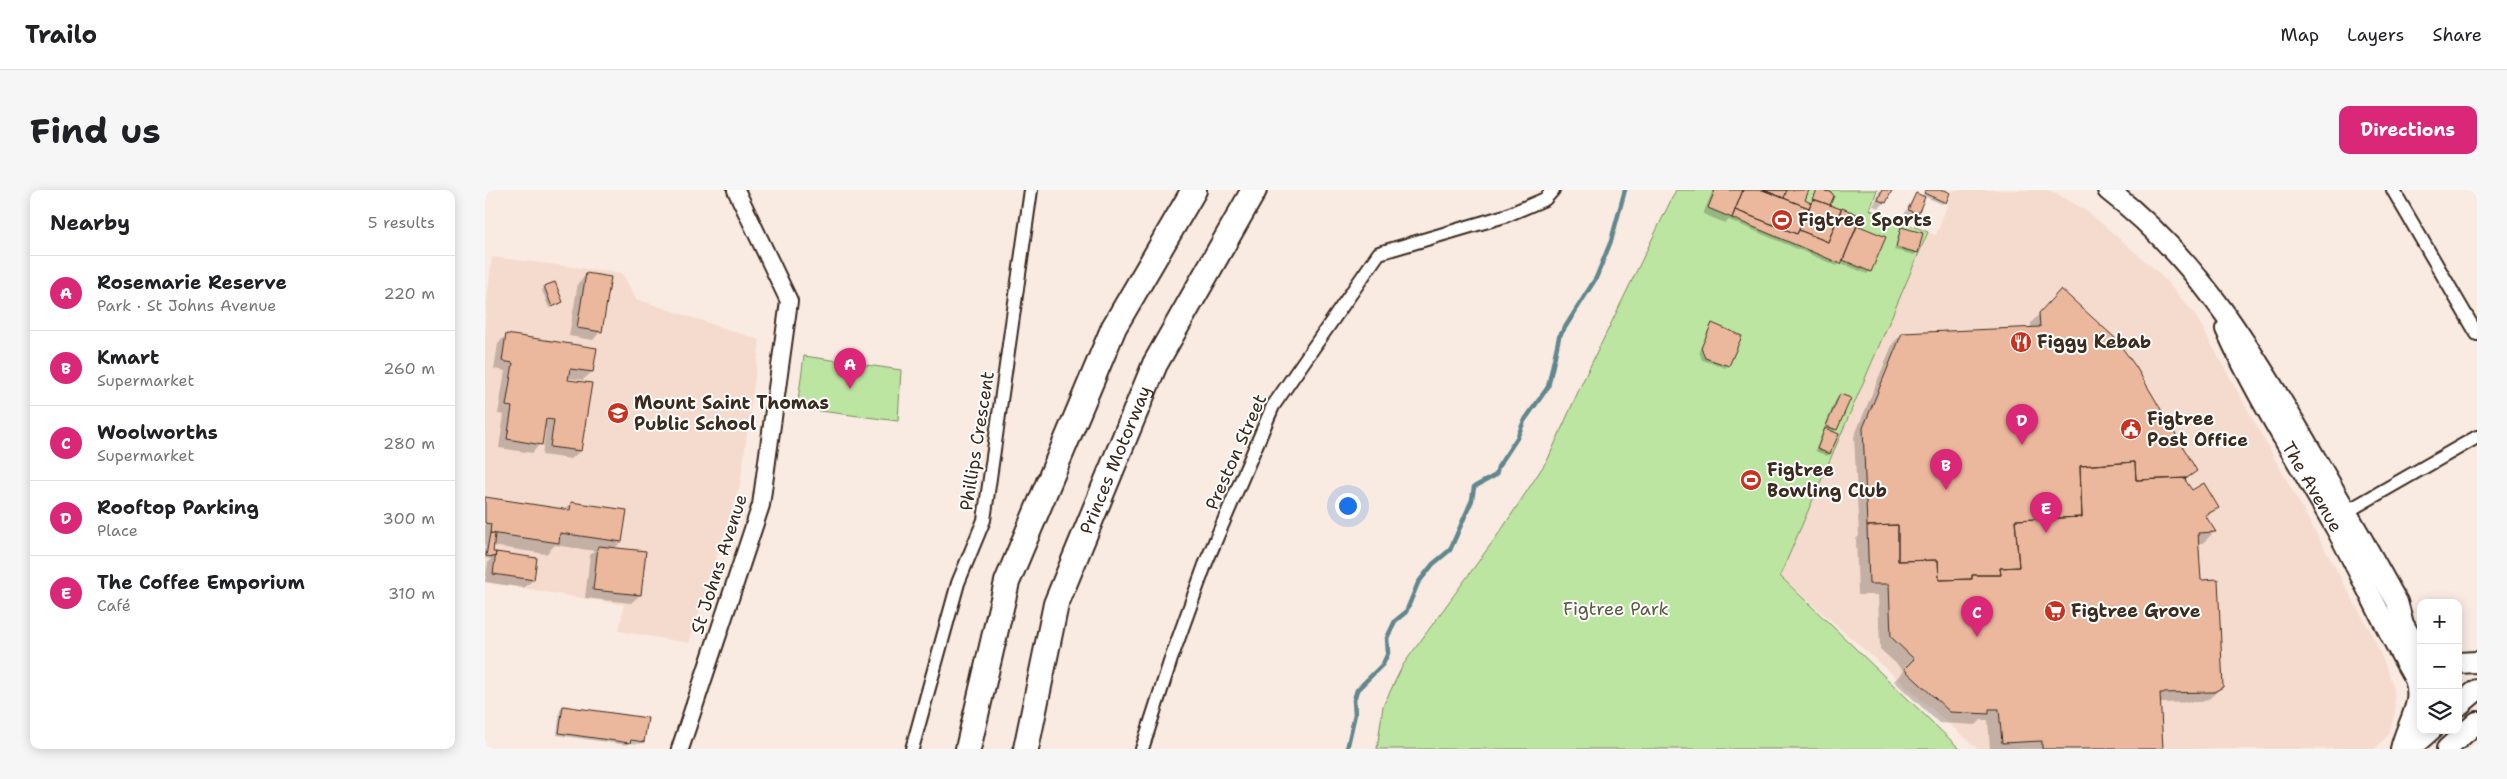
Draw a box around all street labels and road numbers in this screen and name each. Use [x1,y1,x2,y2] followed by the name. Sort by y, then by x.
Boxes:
[954,369,1000,512] street label: Phillips Crescent
[1074,382,1157,538] street label: Princes Motorway
[1200,390,1272,514] street label: Preston Street
[2276,437,2348,537] street label: The Avenue
[685,491,753,637] street label: St Johns Avenue

